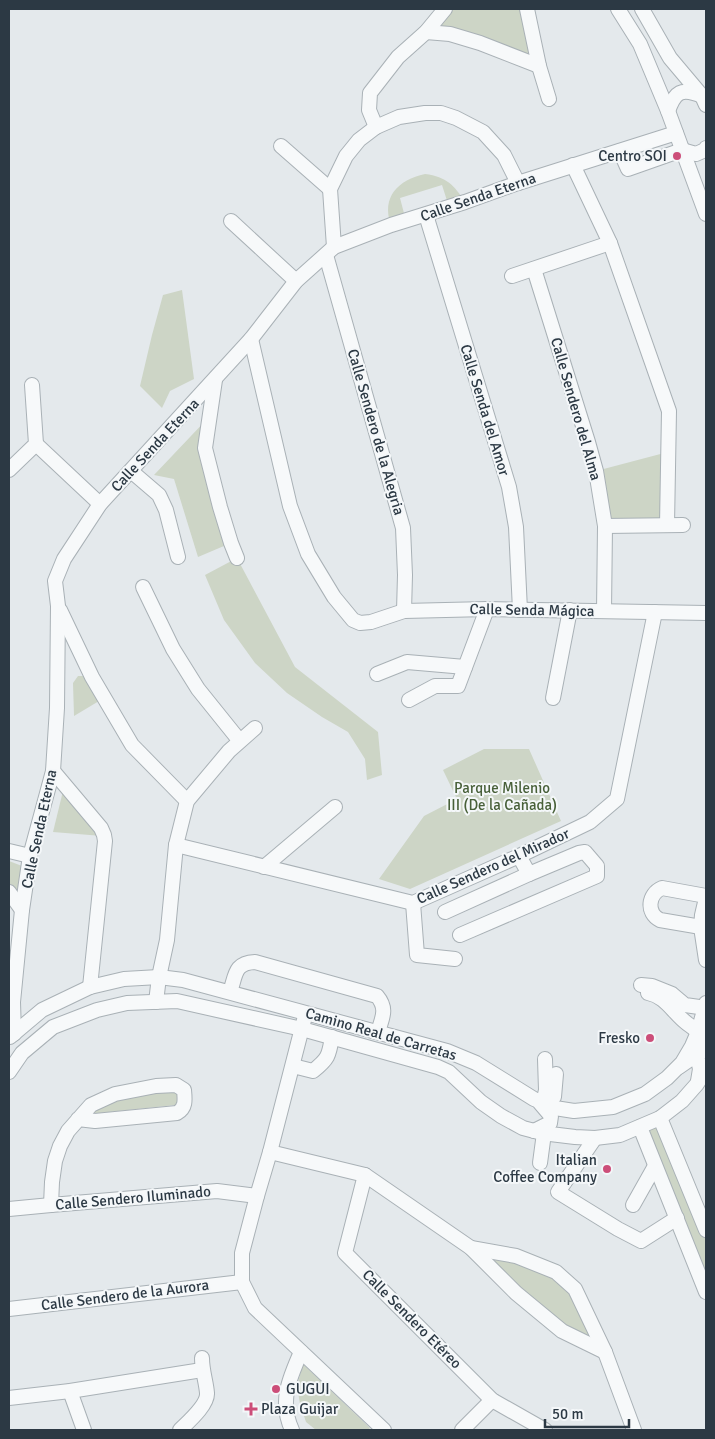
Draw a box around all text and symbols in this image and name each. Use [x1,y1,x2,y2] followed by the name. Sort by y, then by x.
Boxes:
[598,147,667,165] place label: Centro SOI
[671,150,683,162] marker: Centro SOI
[418,169,538,225] street label: Calle Senda Eterna
[547,335,605,483] street label: Calle Sendero del Alma
[456,342,514,478] street label: Calle Senda del Amor
[344,347,408,517] street label: Calle Sendero de la Alegria
[107,395,203,495] street label: Calle Senda Eterna
[469,600,595,620] street label: Calle Senda Mágica
[18,768,60,890] street label: Calle Senda Eterna
[447,779,557,814] park label: Parque Milenio III (De la Cañada)
[414,824,573,908] street label: Calle Sendero del Mirador
[303,1004,459,1064] street label: Camino Real de Carretas
[598,1029,640,1047] place label: Fresko
[644,1032,656,1044] marker: Fresko
[493,1151,597,1186] place label: Italian Coffee Company
[601,1163,613,1175] marker: Italian Coffee Company
[55,1182,212,1214] street label: Calle Sendero Iluminado
[359,1266,466,1373] street label: Calle Sendero Etéreo
[40,1276,210,1314] street label: Calle Sendero de la Aurora
[286,1380,330,1398] place label: GUGUI
[270,1383,282,1395] marker: GUGUI
[545,1396,629,1428] scale bar
[261,1400,339,1418] place label: Plaza Guijar
[245,1403,257,1415] marker: Plaza Guijar
[552,1405,583,1423] text: 50 m

